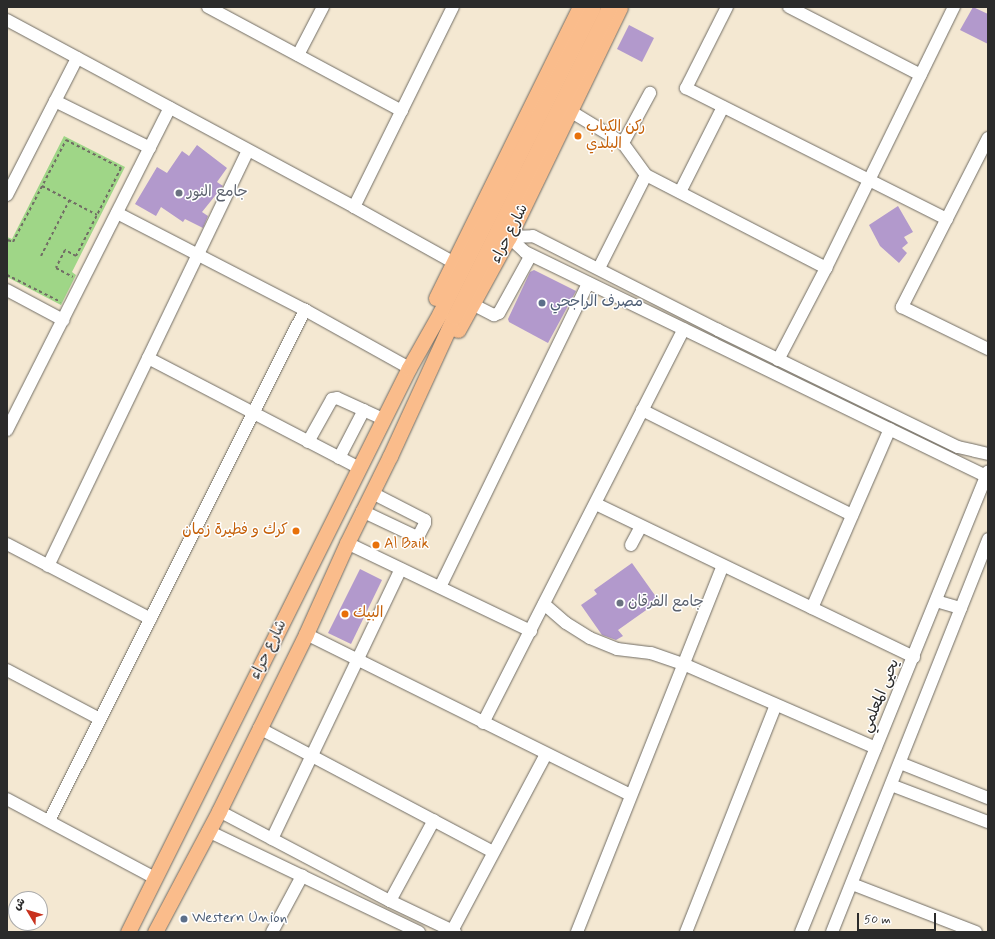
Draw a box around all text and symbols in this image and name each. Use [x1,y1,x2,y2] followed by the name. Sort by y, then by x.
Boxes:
[586,118,645,153] place label: ركن الكباب البلدي
[573,131,583,141] marker: ركن الكباب البلدي
[187,184,248,202] place label: جامع النور
[174,188,184,198] marker: جامع النور
[487,201,533,267] street label: شارع حراء
[550,294,643,312] place label: مصرف الراجحي
[537,298,547,308] marker: مصرف الراجحي
[182,522,288,540] place label: كرك و فطيرة زمان
[291,526,301,536] marker: كرك و فطيرة زمان
[384,536,431,554] place label: Al Baik
[371,540,381,550] marker: Al Baik
[628,594,704,612] place label: جامع الفرقان
[615,598,625,608] marker: جامع الفرقان
[353,605,383,623] place label: البيك
[340,609,350,619] marker: البيك
[247,617,291,683] street label: شارع حراء
[858,657,904,735] street label: يحيى المعلمي
[8,891,48,931] north arrow
[10,895,29,913] text: ش
[859,905,938,931] scale bar
[192,910,284,928] place label: Western Union
[864,912,891,928] text: 50 m
[179,914,189,924] marker: Western Union

